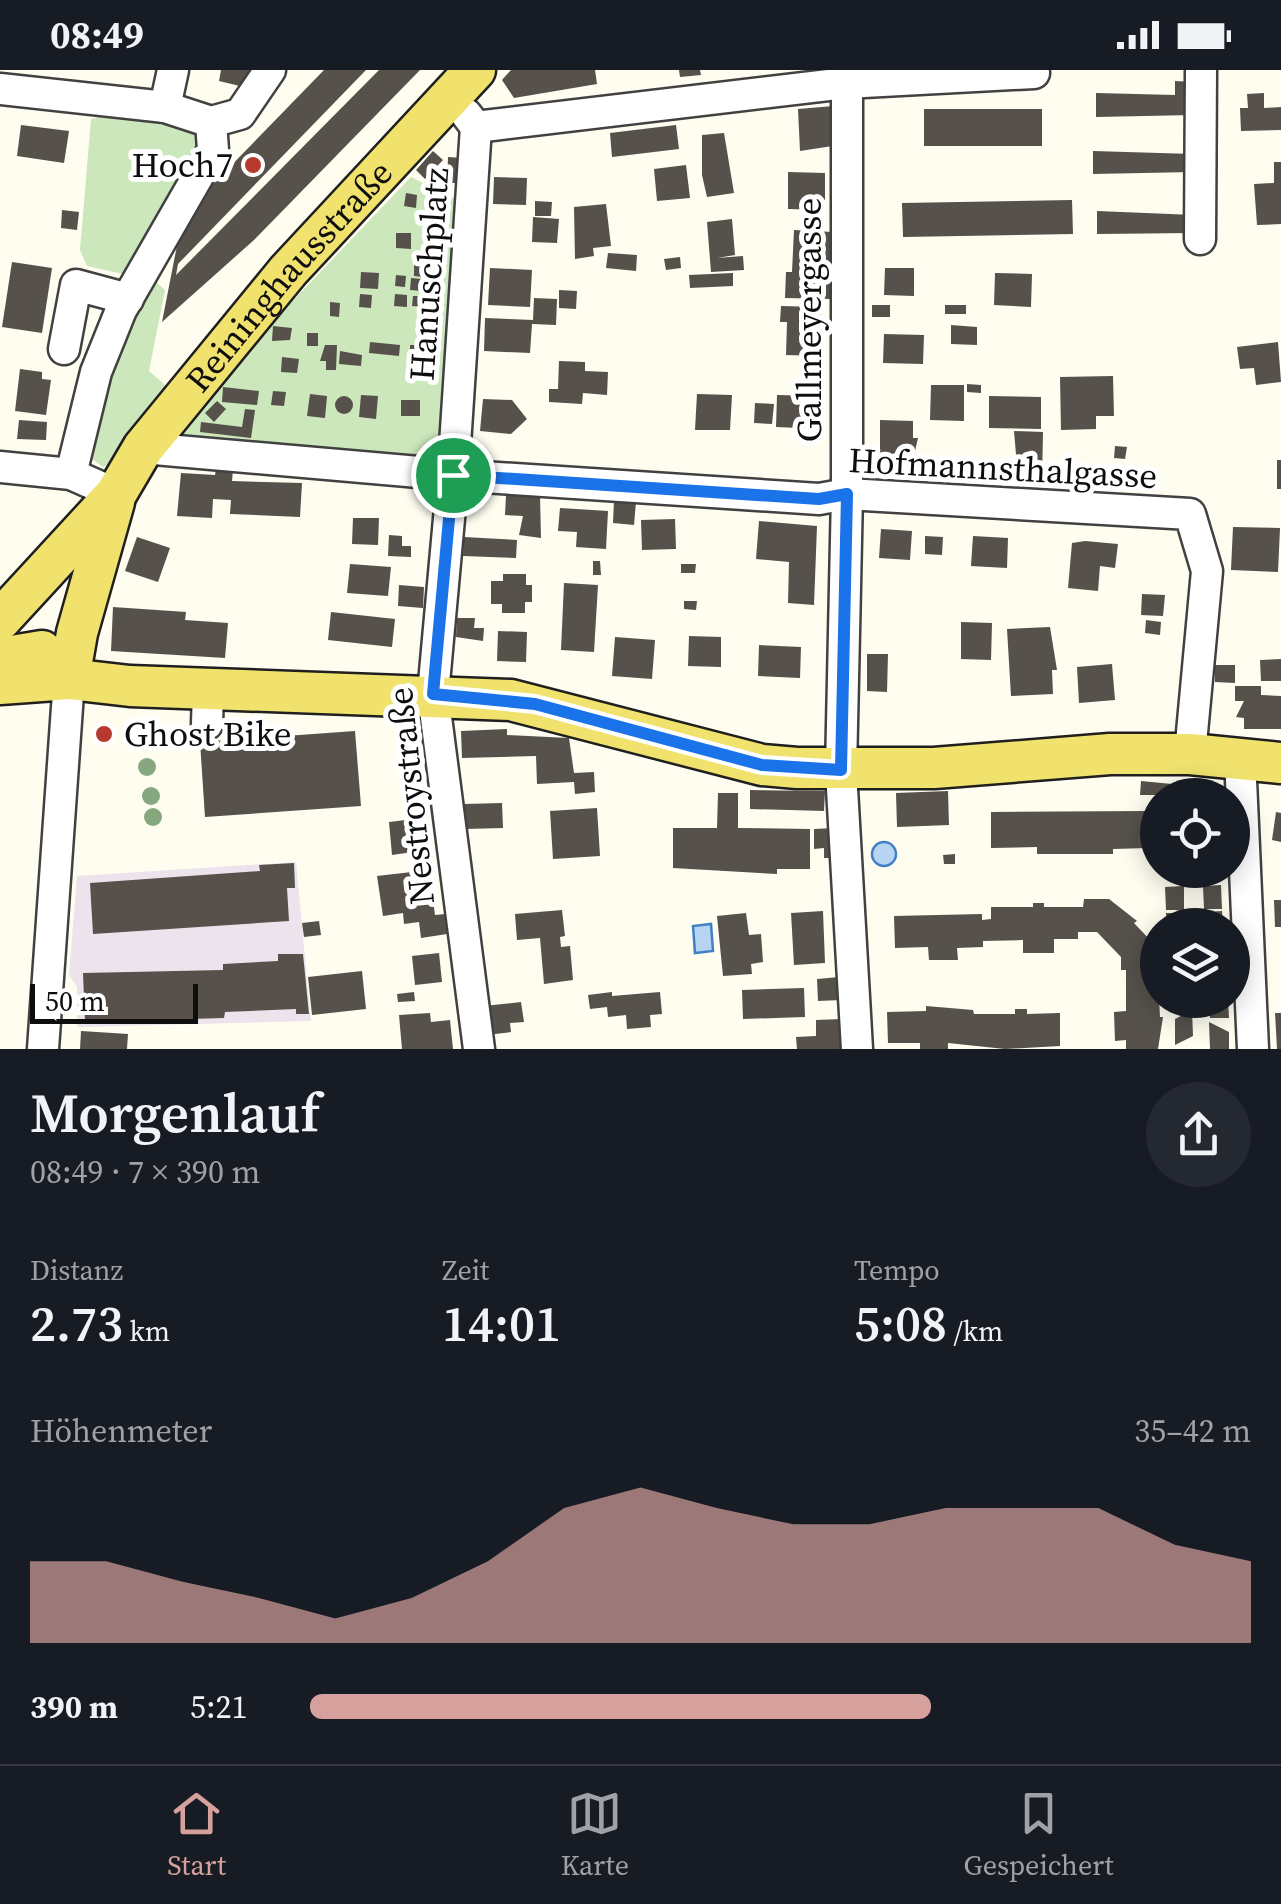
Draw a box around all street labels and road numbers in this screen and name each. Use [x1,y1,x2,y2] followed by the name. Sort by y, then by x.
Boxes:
[174,150,403,402] street label: Reininghausstraße
[398,166,460,382] street label: Hanuschplatz
[785,198,833,442] street label: Gallmeyergasse
[847,436,1159,500] street label: Hofmannsthalgasse
[376,685,446,907] street label: Nestroystraße

